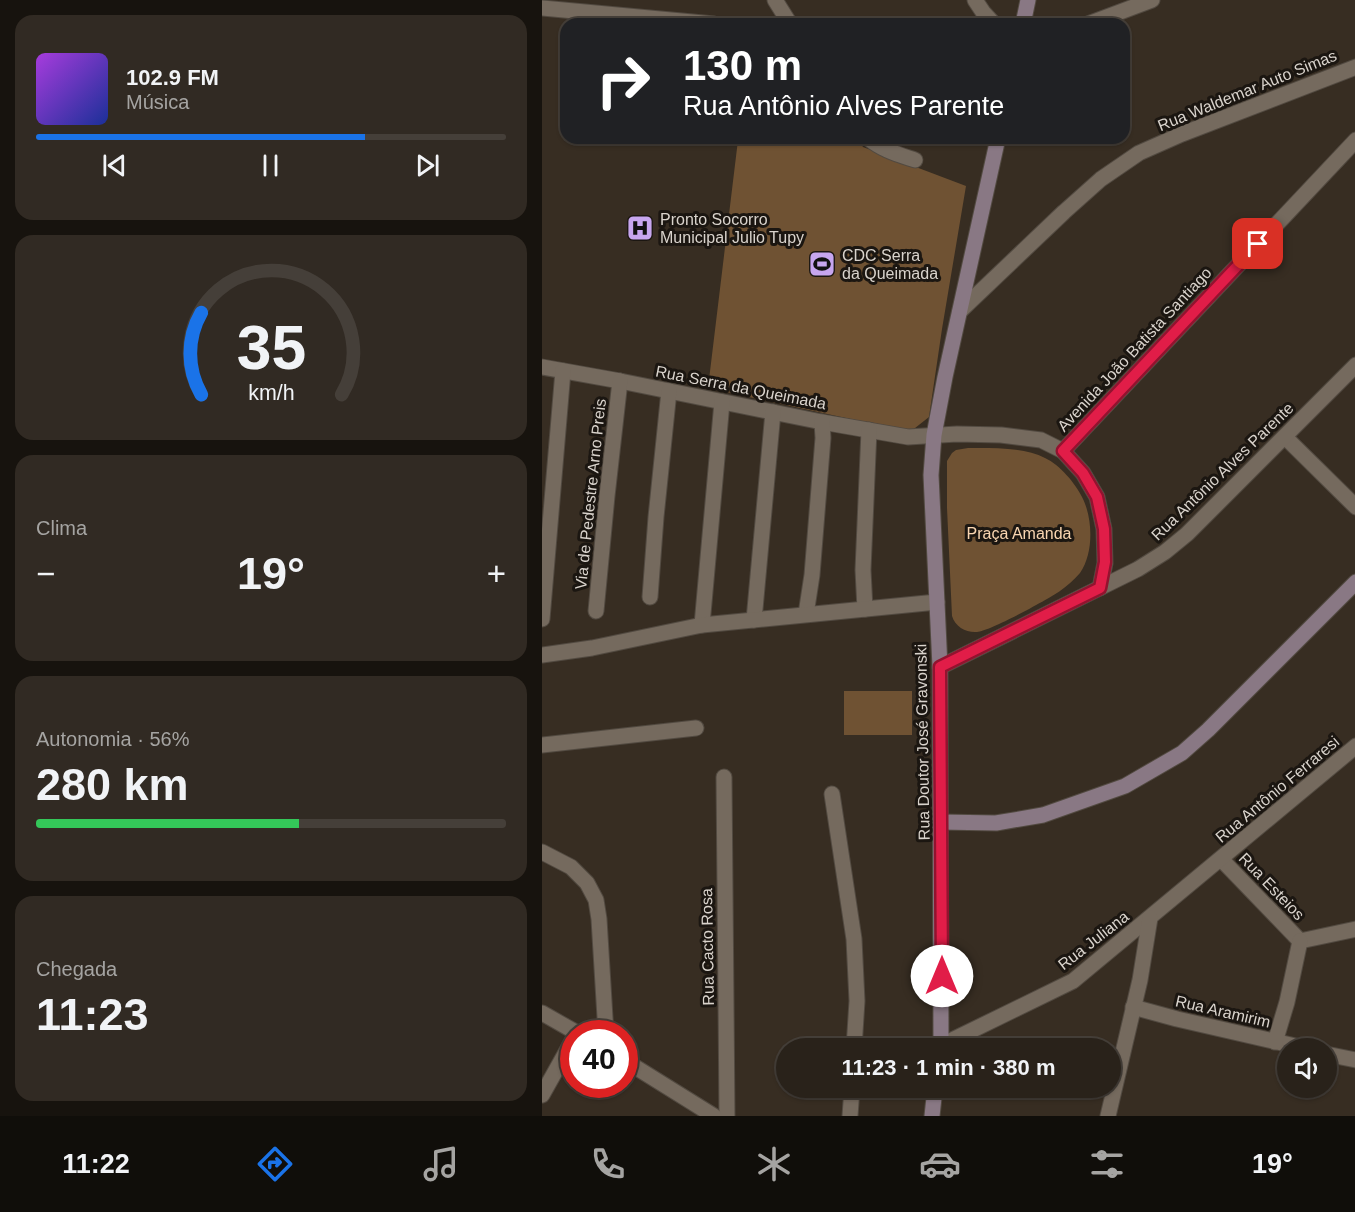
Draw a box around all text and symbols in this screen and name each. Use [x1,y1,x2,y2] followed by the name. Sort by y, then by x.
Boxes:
[584,42,662,120] icon: right
[683,42,802,89] text: 130 m
[1155,47,1339,134] street label: Rua Waldemar Auto Simas
[126,65,219,90] text: 102.9 FM
[126,91,189,113] text: Música
[683,91,1004,121] text: Rua Antônio Alves Parente
[98,149,131,182] icon: previous
[254,149,287,182] icon: pause
[411,149,444,182] icon: next
[660,211,804,246] place label: Pronto Socorro Municipal Julio Tupy
[625,213,655,243] hospital icon: Pronto Socorro Municipal Julio Tupy
[1232,218,1283,269] pin
[1241,227,1274,260] icon: arrive
[842,247,938,282] place label: CDC Serra da Queimada
[807,249,837,279] sports icon: CDC Serra da Queimada
[1054,264,1215,435] street label: Avenida João Batista Santiago
[236,313,306,382] text: 35
[654,363,828,412] street label: Rua Serra da Queimada
[248,381,294,405] text: km/h
[572,398,609,590] street label: Via de Pedestre Arno Preis
[1148,399,1297,544] street label: Rua Antônio Alves Parente
[36,517,87,539] text: Clima
[967,525,1072,542] park label: Praça Amanda
[237,548,305,599] text: 19°
[36,555,55,592] text: −
[487,555,506,592] text: +
[912,644,933,840] street label: Rua Doutor José Gravonski
[36,728,189,750] text: Autonomia · 56%
[1212,733,1342,846] street label: Rua Antônio Ferraresi
[36,759,189,810] text: 280 km
[1236,849,1308,923] street label: Rua Esteios
[698,888,717,1006] street label: Rua Cacto Rosa
[1055,908,1132,973] street label: Rua Juliana
[910,944,974,1008] position arrow
[36,958,117,980] text: Chegada
[36,989,149,1040] text: 11:23
[1174,992,1272,1031] street label: Rua Aramirim
[560,1020,638,1098] speed limit sign: 40
[1277,1038,1337,1098] map controls
[1277,1038,1337,1098] button: sound
[842,1055,1056,1080] text: 11:23 · 1 min · 380 m
[254,1143,296,1185] icon: directions
[420,1143,462,1185] icon: music
[587,1143,629,1185] icon: phone
[753,1143,795,1185] icon: climate
[919,1143,961,1185] icon: car
[1086,1143,1128,1185] icon: filters
[62,1149,130,1179] text: 11:22
[1252,1149,1293,1179] text: 19°

